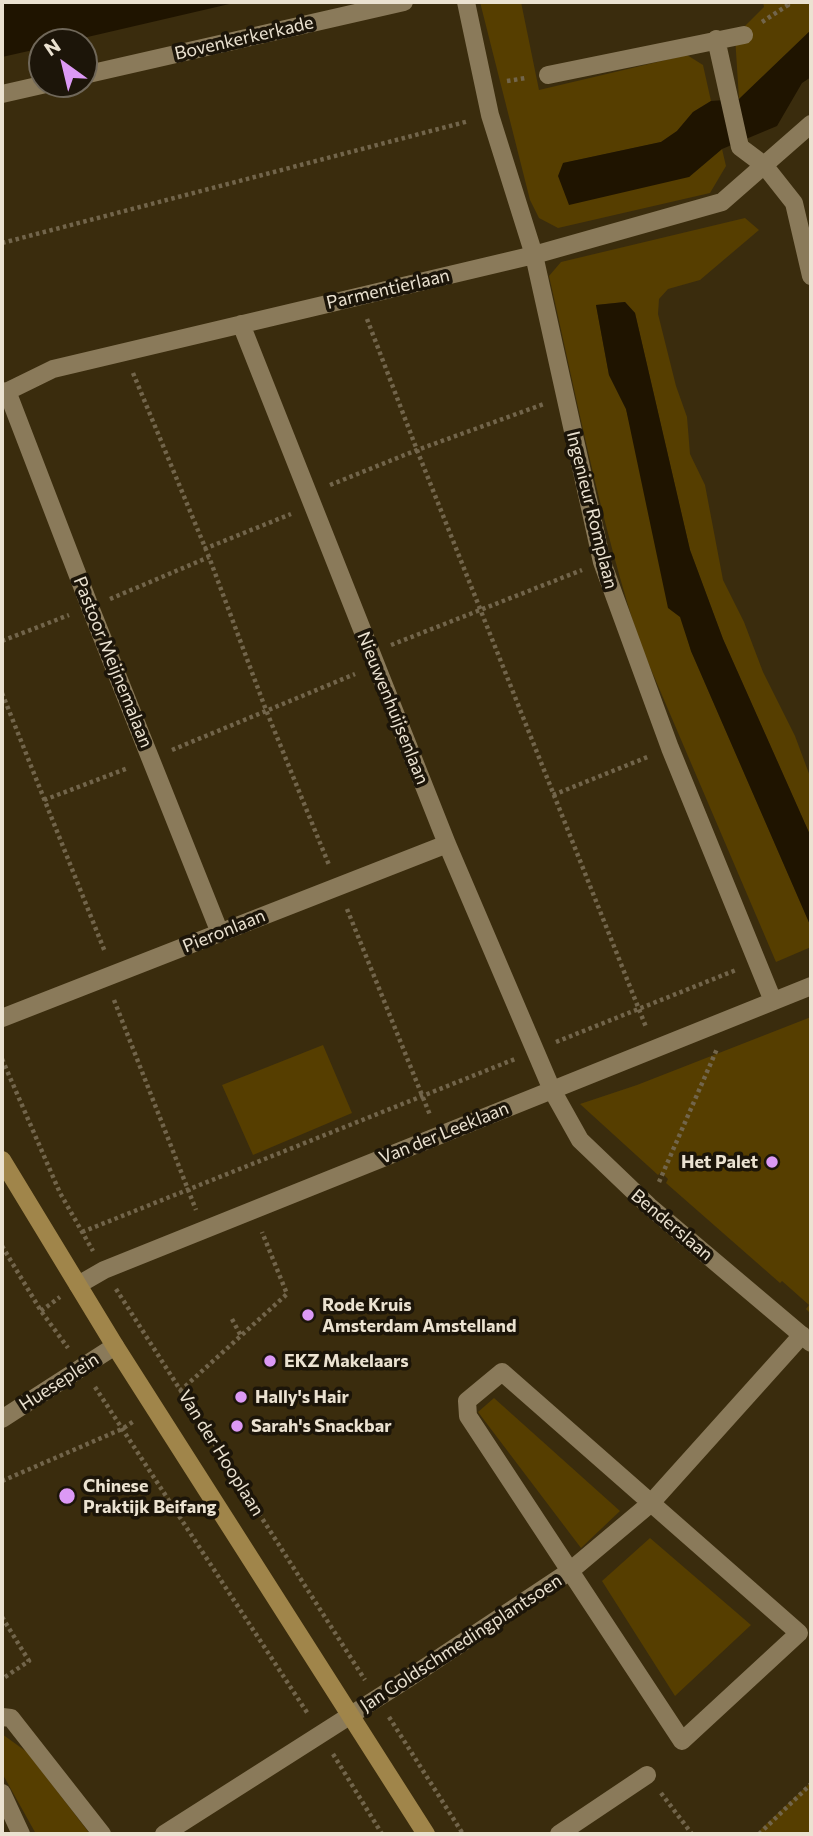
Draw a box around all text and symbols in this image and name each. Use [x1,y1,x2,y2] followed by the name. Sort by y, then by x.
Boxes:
[172,12,316,64] street label: Bovenkerkerkade
[28,28,98,98] north arrow
[40,33,64,60] text: N
[324,264,452,314] street label: Parmentierlaan
[562,429,622,591] street label: Ingenieur Romplaan
[69,573,157,751] street label: Pastoor Meijnemalaan
[352,628,434,788] street label: Nieuwenhuijsenlaan
[180,905,268,957] street label: Pieronlaan
[376,1097,512,1169] street label: Van der Leeklaan
[681,1151,758,1173] place label: Het Palet
[764,1154,780,1170] marker: Het Palet
[627,1185,717,1265] street label: Benderslaan
[322,1294,516,1336] place label: Rode Kruis Amsterdam Amstelland
[300,1307,316,1323] marker: Rode Kruis Amsterdam Amstelland
[15,1348,103,1416] street label: Hueseplein
[284,1350,409,1372] place label: EKZ Makelaars
[262,1353,278,1369] marker: EKZ Makelaars
[174,1386,268,1520] street label: Van der Hooplaan
[255,1386,349,1408] place label: Hally's Hair
[233,1389,249,1405] marker: Hally's Hair
[251,1415,392,1437] place label: Sarah's Snackbar
[229,1418,245,1434] marker: Sarah's Snackbar
[83,1475,217,1518] place label: Chinese Praktijk Beifang
[57,1486,77,1506] marker: Chinese Praktijk Beifang
[356,1570,566,1716] street label: Jan Goldschmedingplantsoen

